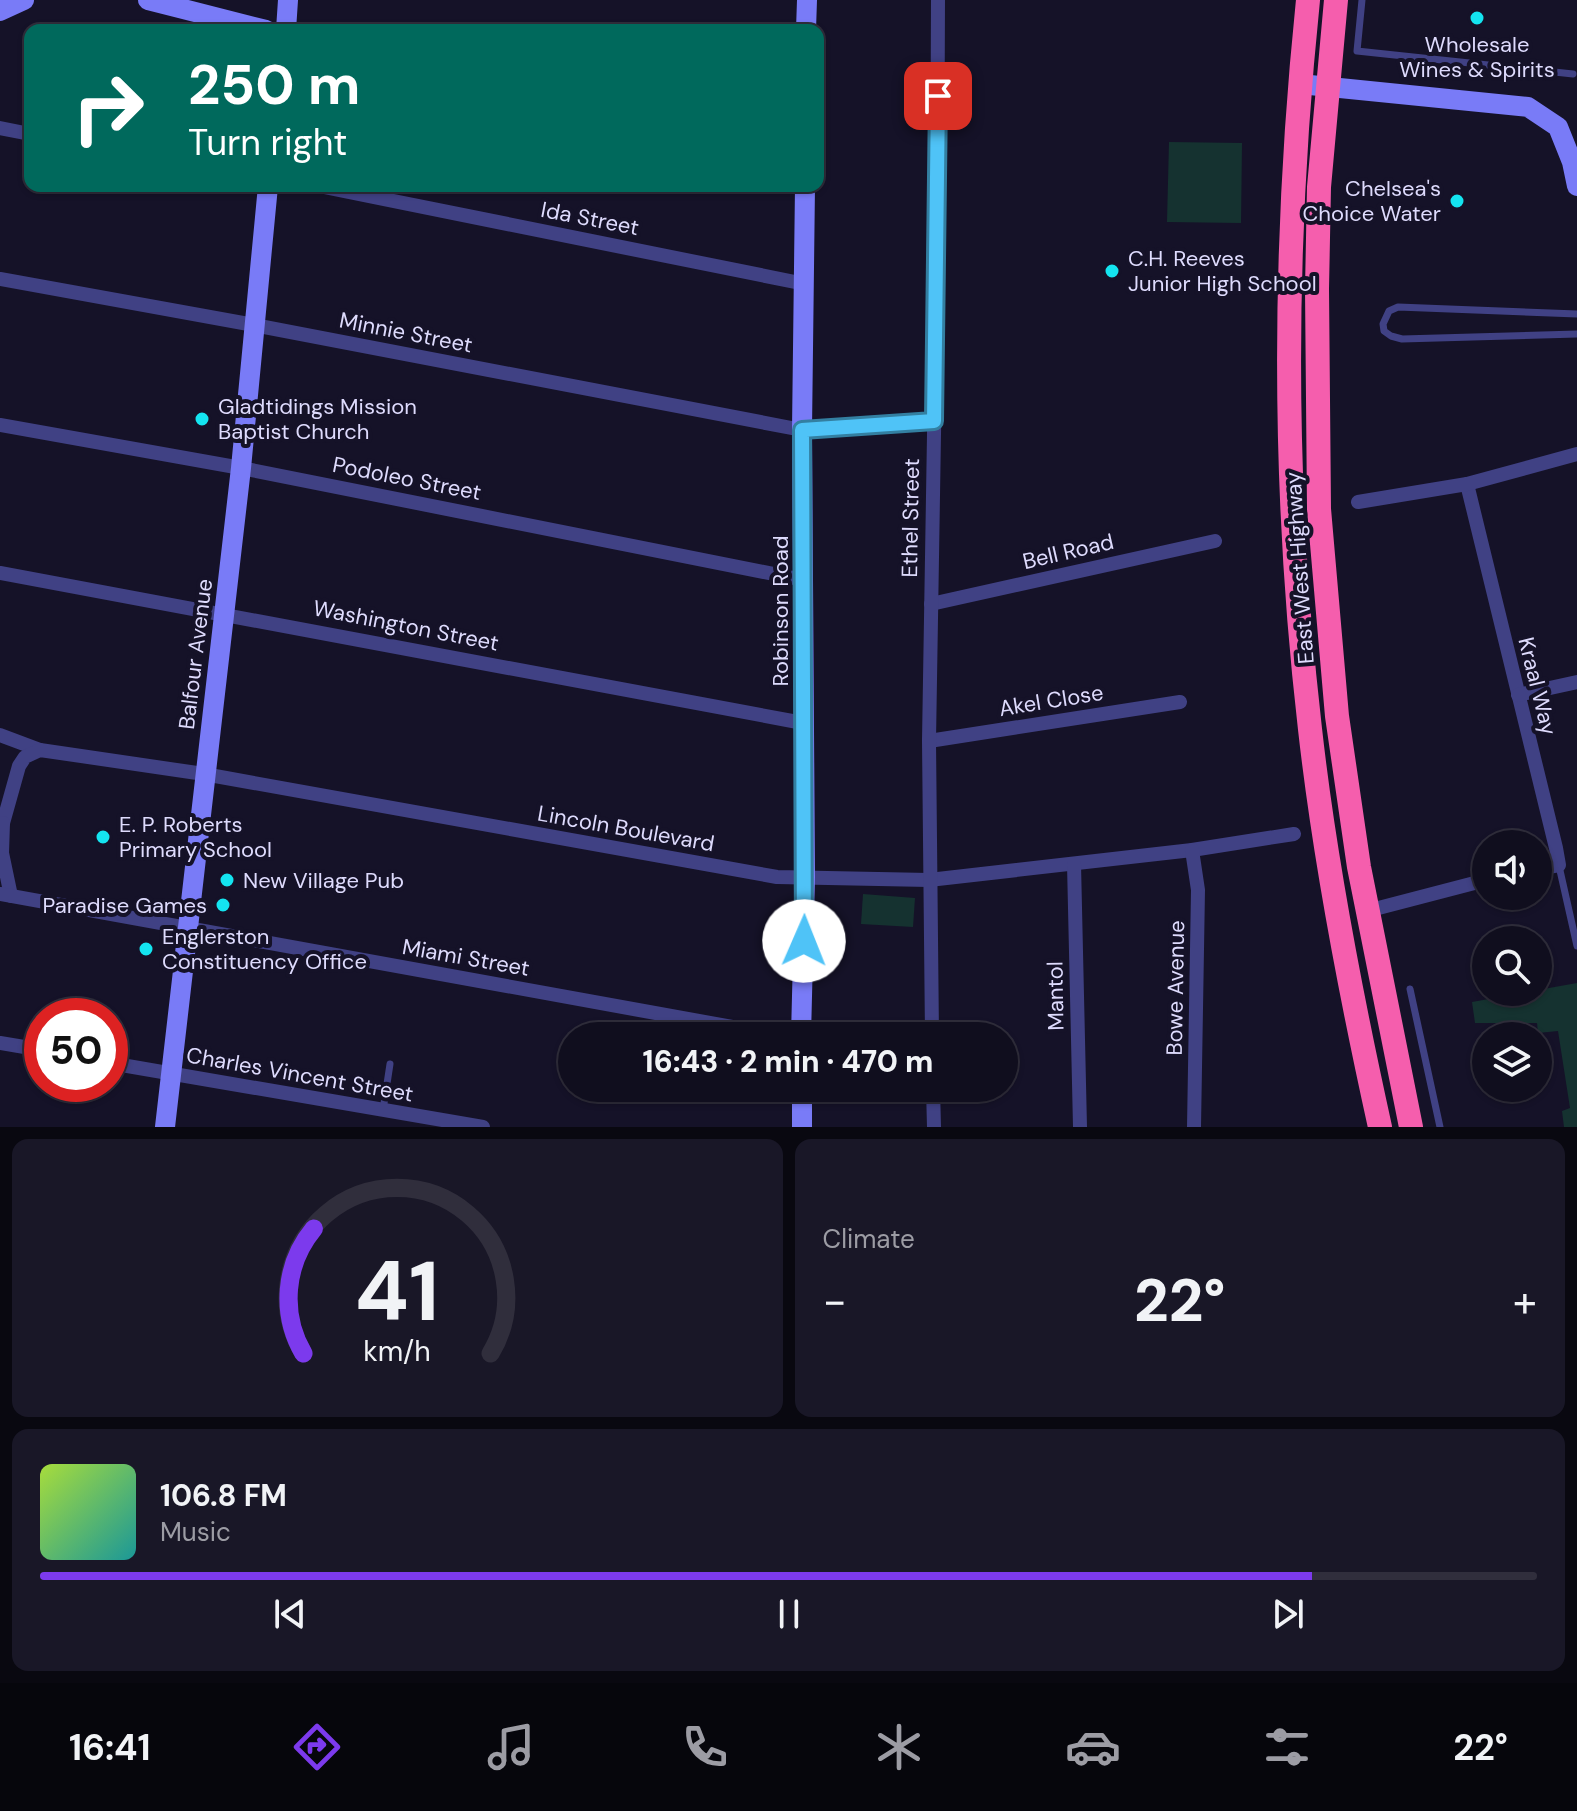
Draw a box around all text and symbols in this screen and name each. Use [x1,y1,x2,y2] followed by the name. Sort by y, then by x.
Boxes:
[1468,9,1486,27] marker: Wholesale Wines & Spirits
[1399,30,1555,84] place label: Wholesale Wines & Spirits
[188,48,360,121] text: 250 m
[56,56,160,160] icon: right
[904,62,972,130] pin
[916,74,960,118] icon: arrive
[188,119,347,166] text: Turn right
[1302,174,1441,228] place label: Chelsea's Choice Water
[1448,192,1466,210] marker: Chelsea's Choice Water
[538,195,641,242] street label: Ida Street
[1128,244,1317,298] place label: C.H. Reeves Junior High School
[1103,262,1121,280] marker: C.H. Reeves Junior High School
[337,305,475,360] street label: Minnie Street
[218,392,417,446] place label: Gladtidings Mission Baptist Church
[193,410,211,428] marker: Gladtidings Mission Baptist Church
[330,450,484,507] street label: Podoleo Street
[895,458,926,578] street label: Ethel Street
[1278,471,1321,665] street label: East West Highway
[1020,527,1117,576] street label: Bell Road
[766,536,795,686] street label: Robinson Road
[172,577,219,731] street label: Balfour Avenue
[311,593,501,658] street label: Washington Street
[1511,634,1564,738] street label: Kraal Way
[997,678,1105,723] street label: Akel Close
[535,799,717,858] street label: Lincoln Boulevard
[119,810,272,864] place label: E. P. Roberts Primary School
[94,828,112,846] marker: E. P. Roberts Primary School
[1472,830,1552,1102] map controls
[1472,830,1552,910] button: sound
[243,866,404,895] place label: New Village Pub
[218,871,236,889] marker: New Village Pub
[42,891,207,920] place label: Paradise Games
[214,896,232,914] marker: Paradise Games
[762,899,846,983] position arrow
[1160,920,1191,1056] street label: Bowe Avenue
[162,922,367,976] place label: Englerston Constituency Office
[1472,926,1552,1006] button: search
[400,932,532,983] street label: Miami Street
[137,940,155,958] marker: Englerston Constituency Office
[1040,961,1071,1031] street label: Mantol
[24,998,128,1102] speed limit sign: 50
[1472,1022,1552,1102] button: layers
[184,1040,416,1109] street label: Charles Vincent Street
[643,1042,933,1081] text: 16:43 · 2 min · 470 m
[823,1222,915,1256] text: Climate
[355,1237,439,1346] text: 41
[1134,1261,1225,1340] text: 22°
[823,1272,847,1330] text: −
[1513,1272,1537,1330] text: +
[363,1333,431,1370] text: km/h
[160,1476,287,1515] text: 106.8 FM
[160,1515,231,1549] text: Music
[268,1592,312,1636] icon: previous
[767,1592,811,1636] icon: pause
[1266,1592,1310,1636] icon: next
[289,1719,345,1775] icon: directions
[483,1719,539,1775] icon: music
[677,1719,733,1775] icon: phone
[871,1719,927,1775] icon: climate
[1065,1719,1121,1775] icon: car
[1259,1719,1315,1775] icon: filters
[69,1724,151,1771] text: 16:41
[1453,1724,1508,1771] text: 22°

